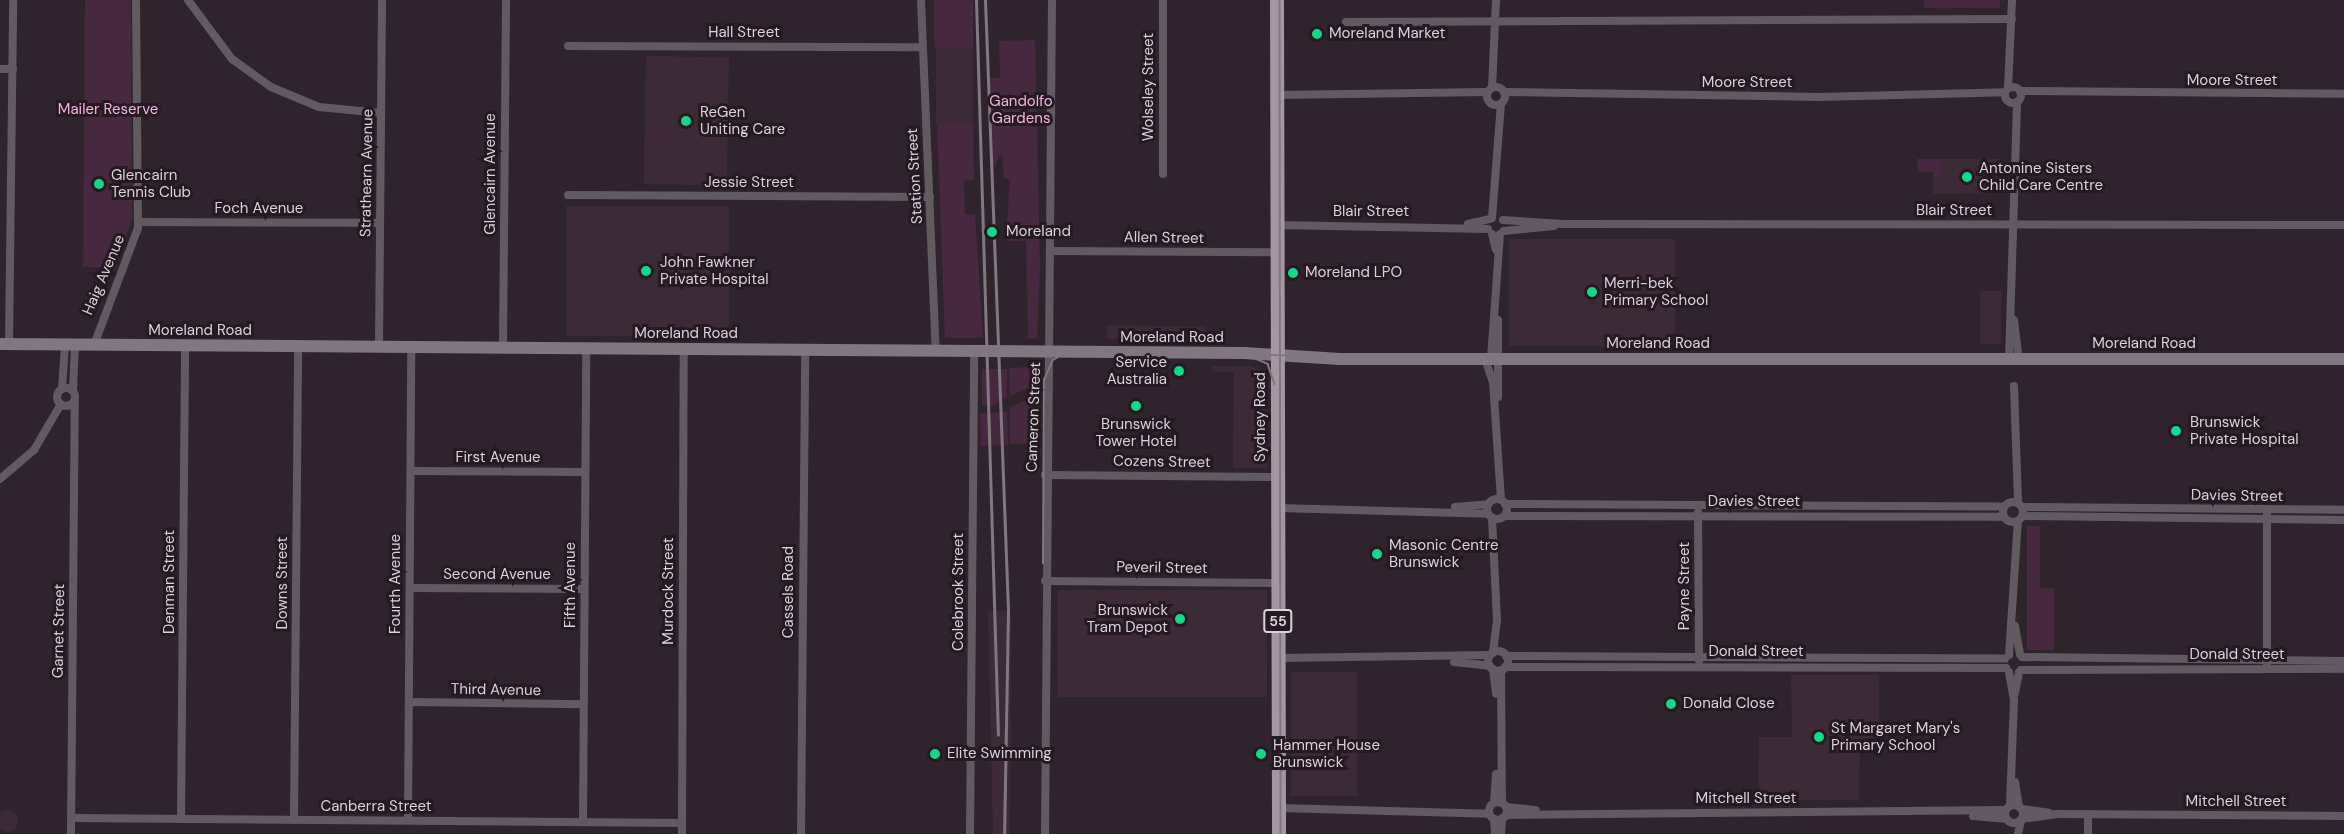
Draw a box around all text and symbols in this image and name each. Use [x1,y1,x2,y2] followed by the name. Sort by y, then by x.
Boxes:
[708,24,780,42] street label: Hall Street
[1329,25,1445,43] place label: Moreland Market
[1310,27,1324,41] marker: Moreland Market
[1140,33,1158,141] street label: Wolseley Street
[2187,72,2277,90] street label: Moore Street
[1702,74,1792,92] street label: Moore Street
[989,92,1053,127] park label: Gandolfo Gardens
[58,101,158,119] park label: Mailer Reserve
[700,103,785,138] place label: ReGen Uniting Care
[357,109,377,237] street label: Strathearn Avenue
[677,112,695,130] marker: ReGen Uniting Care
[482,113,500,235] street label: Glencairn Avenue
[903,128,927,224] street label: Station Street
[1979,159,2103,194] place label: Antonine Sisters Child Care Centre
[111,166,191,201] place label: Glencairn Tennis Club
[1960,170,1974,184] marker: Antonine Sisters Child Care Centre
[704,174,794,192] street label: Jessie Street
[92,177,106,191] marker: Glencairn Tennis Club
[215,200,303,218] street label: Foch Avenue
[1916,202,1992,220] street label: Blair Street
[1333,203,1409,221] street label: Blair Street
[983,223,1001,241] marker: Moreland
[1006,223,1071,241] place label: Moreland
[1124,228,1204,248] street label: Allen Street
[79,232,129,318] street label: Haig Avenue
[660,253,769,288] place label: John Fawkner Private Hospital
[637,262,655,280] marker: John Fawkner Private Hospital
[1305,264,1402,282] place label: Moreland LPO
[1286,266,1300,280] marker: Moreland LPO
[1604,274,1708,309] place label: Merri-bek Primary School
[1585,285,1599,299] marker: Merri-bek Primary School
[148,322,252,340] street label: Moreland Road
[634,325,738,343] street label: Moreland Road
[1120,329,1224,347] street label: Moreland Road
[1606,335,1710,353] street label: Moreland Road
[2092,335,2196,353] street label: Moreland Road
[1107,353,1167,388] place label: Service Australia
[1023,362,1045,472] street label: Cameron Street
[1172,364,1186,378] marker: Service Australia
[1252,372,1270,462] street label: Sydney Road
[1129,399,1143,413] marker: Brunswick Tower Hotel
[2190,413,2299,448] place label: Brunswick Private Hospital
[1095,415,1177,450] place label: Brunswick Tower Hotel
[2167,422,2185,440] marker: Brunswick Private Hospital
[455,449,541,467] street label: First Avenue
[1113,452,1211,472] street label: Cozens Street
[2191,486,2283,506] street label: Davies Street
[1708,493,1800,511] street label: Davies Street
[161,530,179,634] street label: Denman Street
[950,533,968,651] street label: Colebrook Street
[387,534,405,634] street label: Fourth Avenue
[274,536,292,630] street label: Downs Street
[1389,536,1499,571] place label: Masonic Centre Brunswick
[660,537,678,645] street label: Murdock Street
[562,542,580,628] street label: Fifth Avenue
[1676,542,1694,630] street label: Payne Street
[780,546,798,638] street label: Cassels Road
[1370,547,1384,561] marker: Masonic Centre Brunswick
[1116,558,1208,578] street label: Peveril Street
[443,566,551,584] street label: Second Avenue
[49,584,69,678] street label: Garnet Street
[1087,601,1168,636] place label: Brunswick Tram Depot
[1263,610,1293,632] road number: 55
[1173,612,1187,626] marker: Brunswick Tram Depot
[1708,643,1804,661] street label: Donald Street
[2189,646,2285,664] street label: Donald Street
[451,680,541,700] street label: Third Avenue
[1683,695,1775,713] place label: Donald Close
[1664,697,1678,711] marker: Donald Close
[1831,719,1960,754] place label: St Margaret Mary's Primary School
[1812,730,1826,744] marker: St Margaret Mary's Primary School
[1273,736,1380,771] place label: Hammer House Brunswick
[947,745,1052,763] place label: Elite Swimming
[928,747,942,761] marker: Elite Swimming
[1254,747,1268,761] marker: Hammer House Brunswick
[1696,790,1796,808] street label: Mitchell Street
[2186,793,2286,811] street label: Mitchell Street
[320,798,432,816] street label: Canberra Street

